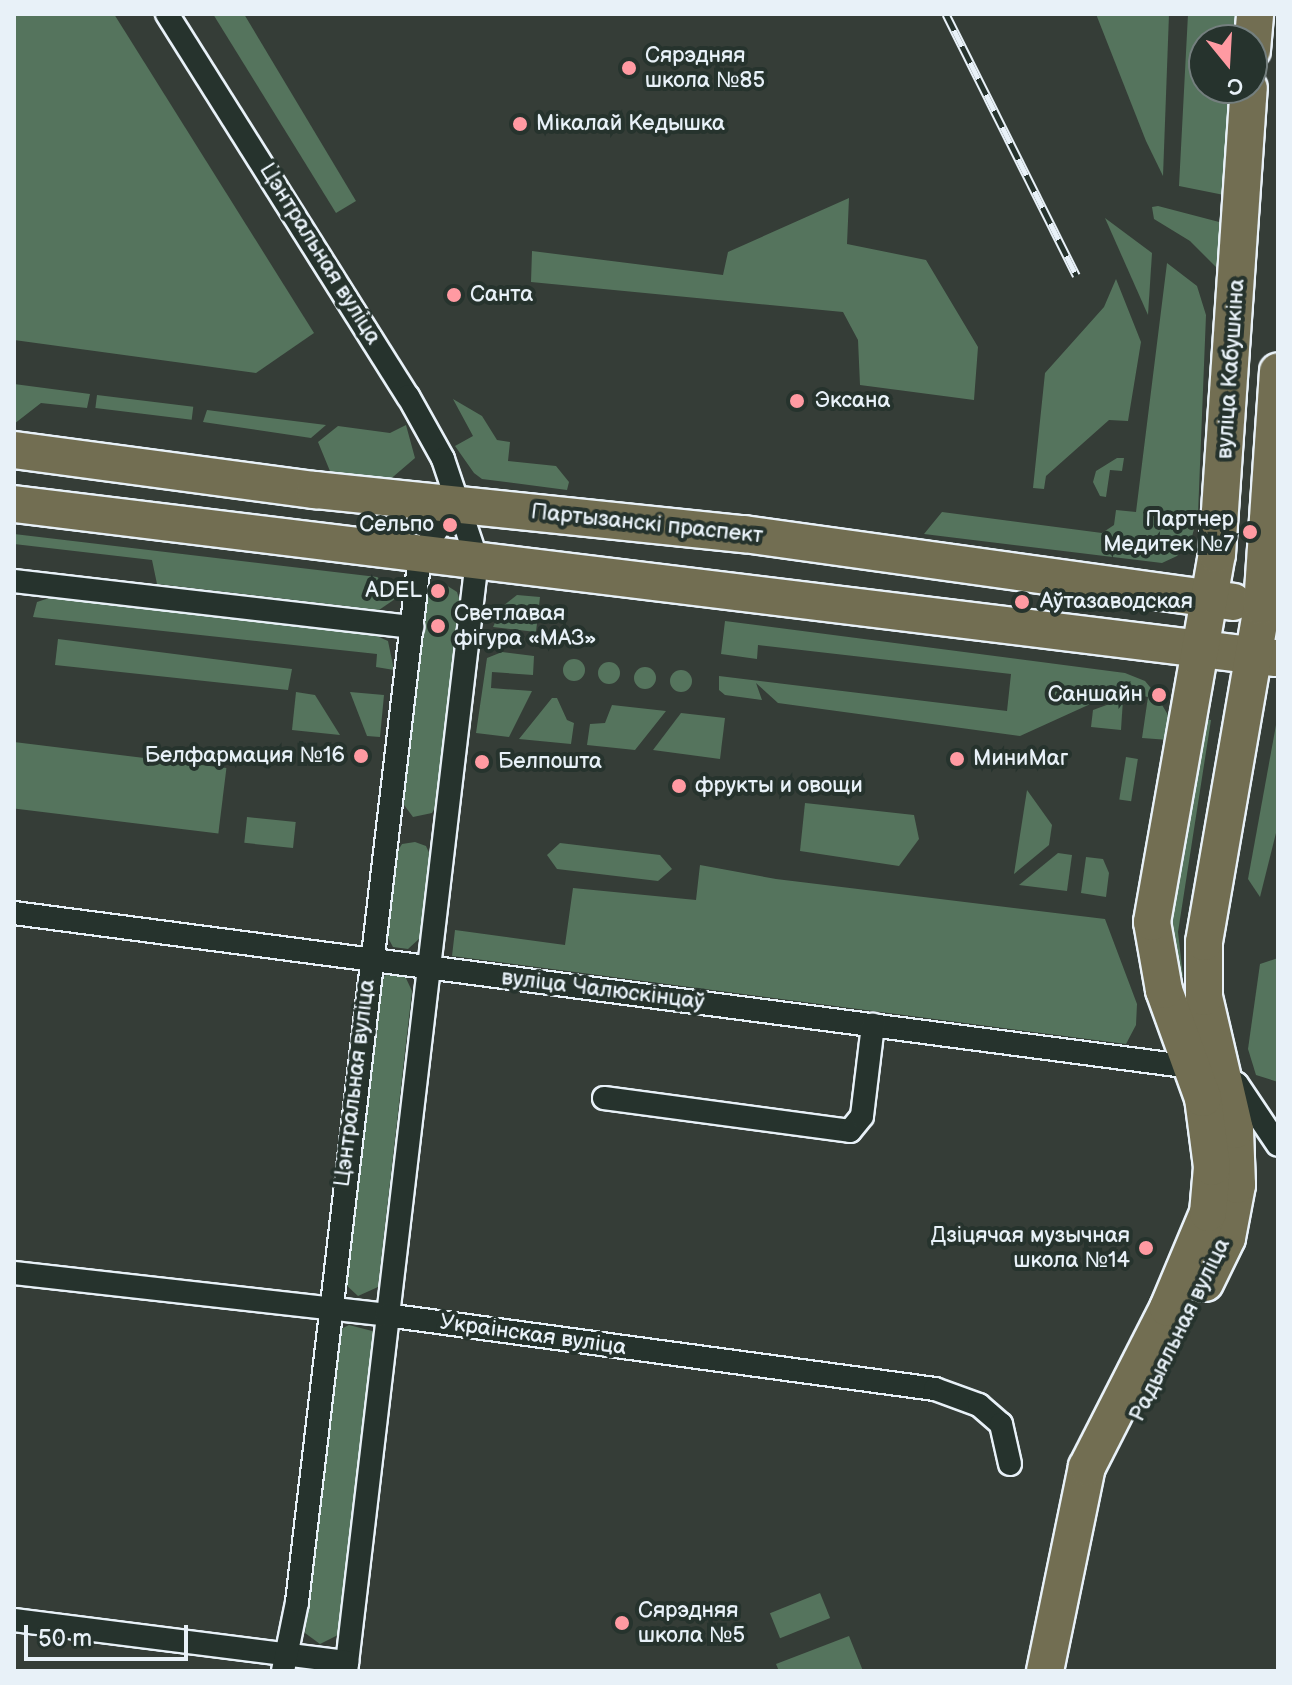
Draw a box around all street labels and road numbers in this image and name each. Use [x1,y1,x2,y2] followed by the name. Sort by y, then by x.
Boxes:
[253,158,387,350] street label: Цэнтральная вуліца
[1212,278,1250,460] street label: вуліца Кабушкіна
[530,499,764,549] street label: Партызанскі праспект
[500,964,706,1016] street label: вуліца Чалюскінцаў
[329,978,381,1188] street label: Цэнтральная вуліца
[1124,1234,1236,1426] street label: Радыяльная вуліца
[438,1309,628,1361] street label: Украінская вуліца

